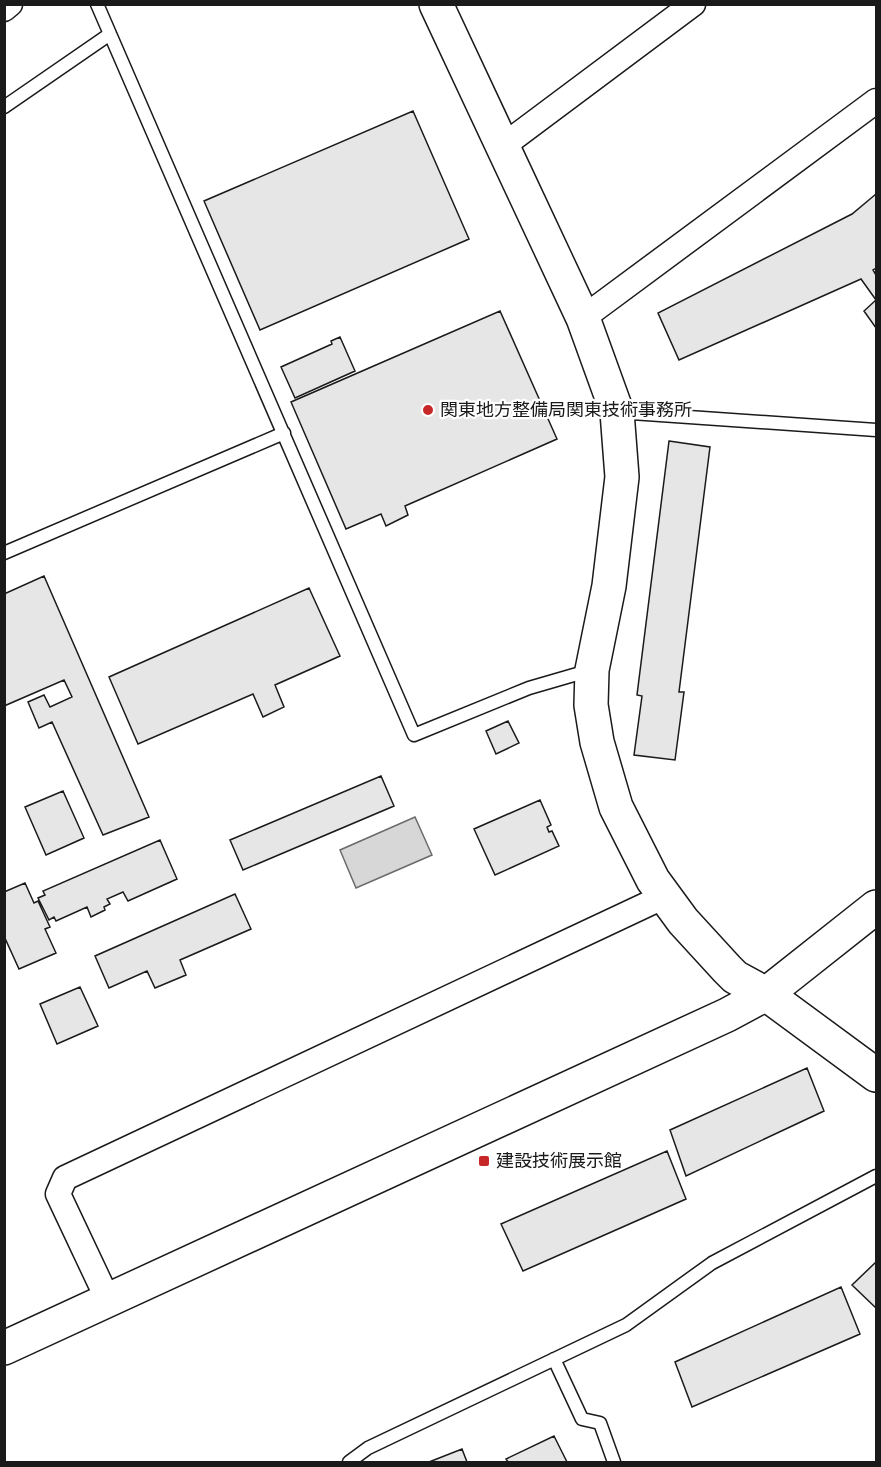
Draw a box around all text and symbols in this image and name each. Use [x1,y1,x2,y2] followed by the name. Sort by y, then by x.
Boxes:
[440,399,692,421] place label: 関東地方整備局関東技術事務所
[421,403,435,417] marker: 関東地方整備局関東技術事務所
[496,1150,622,1172] place label: 建設技術展示館
[477,1154,491,1168] marker: 建設技術展示館

